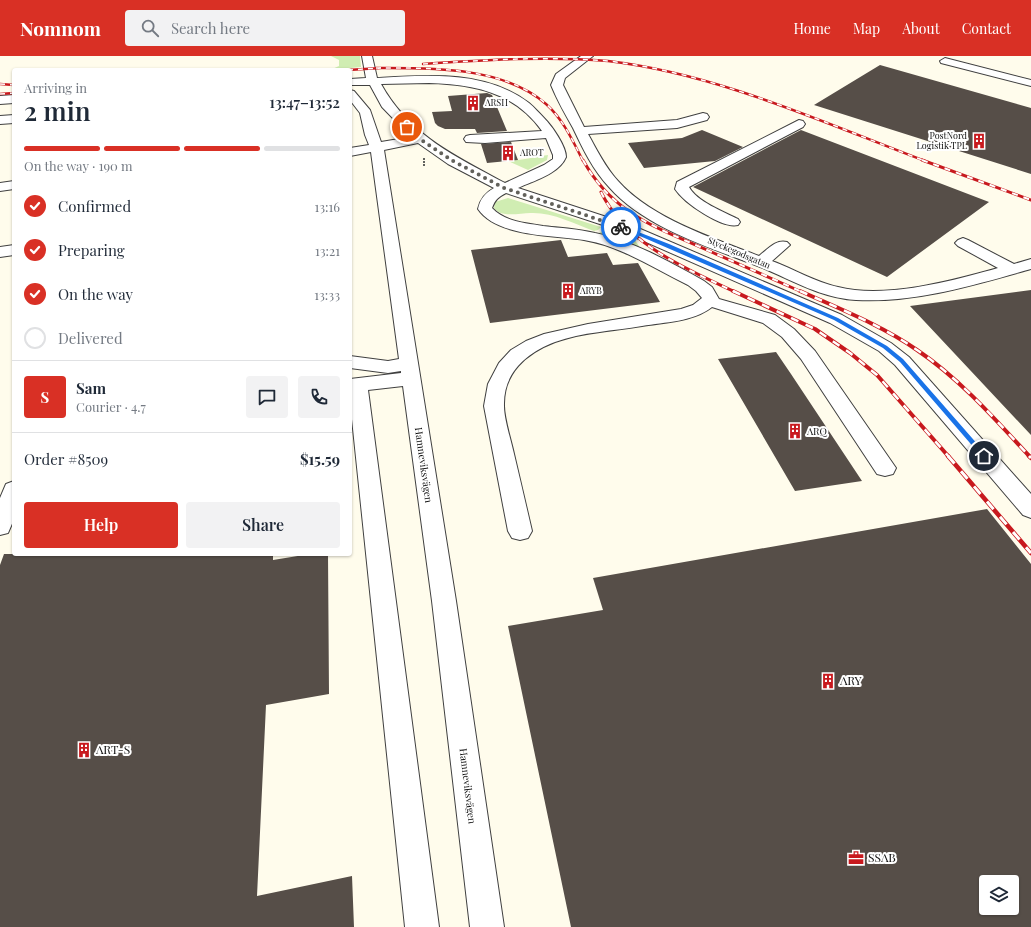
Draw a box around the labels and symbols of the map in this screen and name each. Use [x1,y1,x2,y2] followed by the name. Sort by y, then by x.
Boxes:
[464,94,482,112] building icon: ARSH
[484,96,508,108] place label: ARSH
[390,110,424,144] pin
[917,129,968,151] place label: PostNord Logistik TPL
[970,132,988,150] building icon: PostNord Logistik TPL
[499,144,517,162] building icon: AROT
[519,146,544,158] place label: AROT
[601,207,641,247] courier
[706,233,773,271] street label: Styckegodsgatan
[559,282,577,300] building icon: ARYB
[579,284,602,296] place label: ARYB
[786,422,804,440] building icon: ARQ
[806,424,828,438] place label: ARQ
[412,426,436,504] street label: Hamneviksvägen
[967,439,1001,473] pin
[819,672,837,690] building icon: ARY
[839,672,863,688] place label: ARY
[75,741,93,759] building icon: ART-S
[95,741,130,757] place label: ART-S
[456,747,480,825] street label: Hamneviksvägen
[847,849,865,867] office icon: SSAB
[868,849,896,865] place label: SSAB

